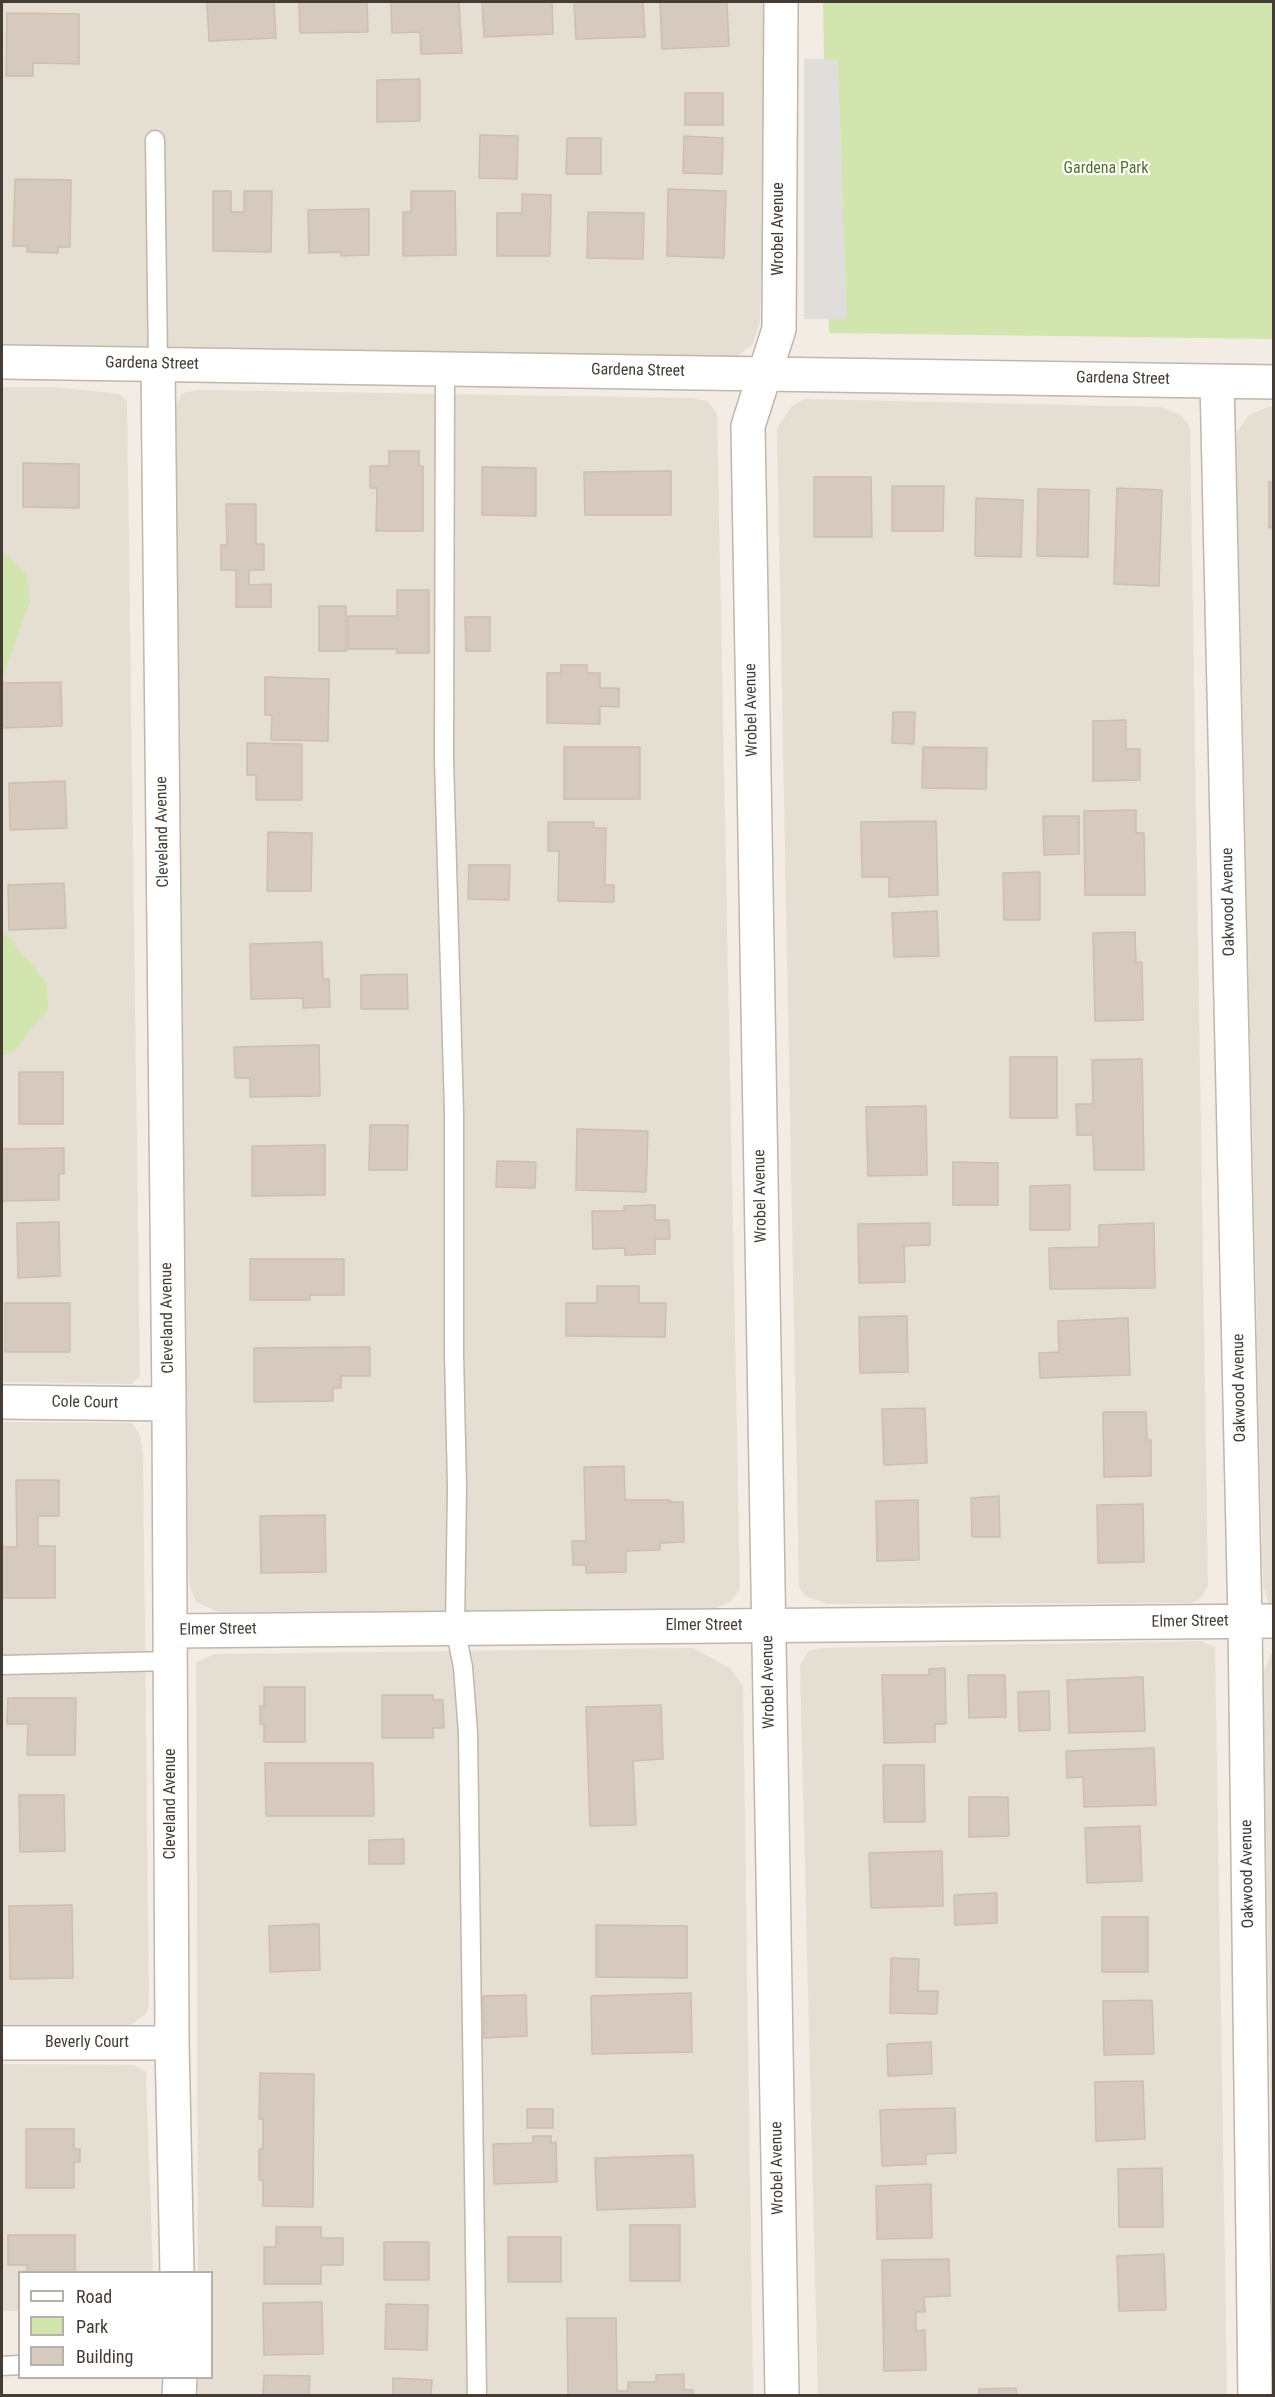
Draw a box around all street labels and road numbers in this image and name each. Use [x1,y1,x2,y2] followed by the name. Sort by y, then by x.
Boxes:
[769,182,789,276] street label: Wrobel Avenue
[105,354,199,374] street label: Gardena Street
[591,361,685,381] street label: Gardena Street
[1076,369,1170,389] street label: Gardena Street
[742,663,762,757] street label: Wrobel Avenue
[152,776,174,888] street label: Cleveland Avenue
[1218,848,1240,956] street label: Oakwood Avenue
[751,1149,771,1243] street label: Wrobel Avenue
[157,1262,179,1374] street label: Cleveland Avenue
[1229,1334,1251,1442] street label: Oakwood Avenue
[51,1393,119,1413] street label: Cole Court
[1151,1612,1229,1632] street label: Elmer Street
[665,1616,743,1636] street label: Elmer Street
[179,1620,257,1640] street label: Elmer Street
[759,1635,779,1729] street label: Wrobel Avenue
[161,1748,181,1860] street label: Cleveland Avenue
[1237,1820,1259,1928] street label: Oakwood Avenue
[45,2033,129,2053] street label: Beverly Court
[768,2121,788,2215] street label: Wrobel Avenue

